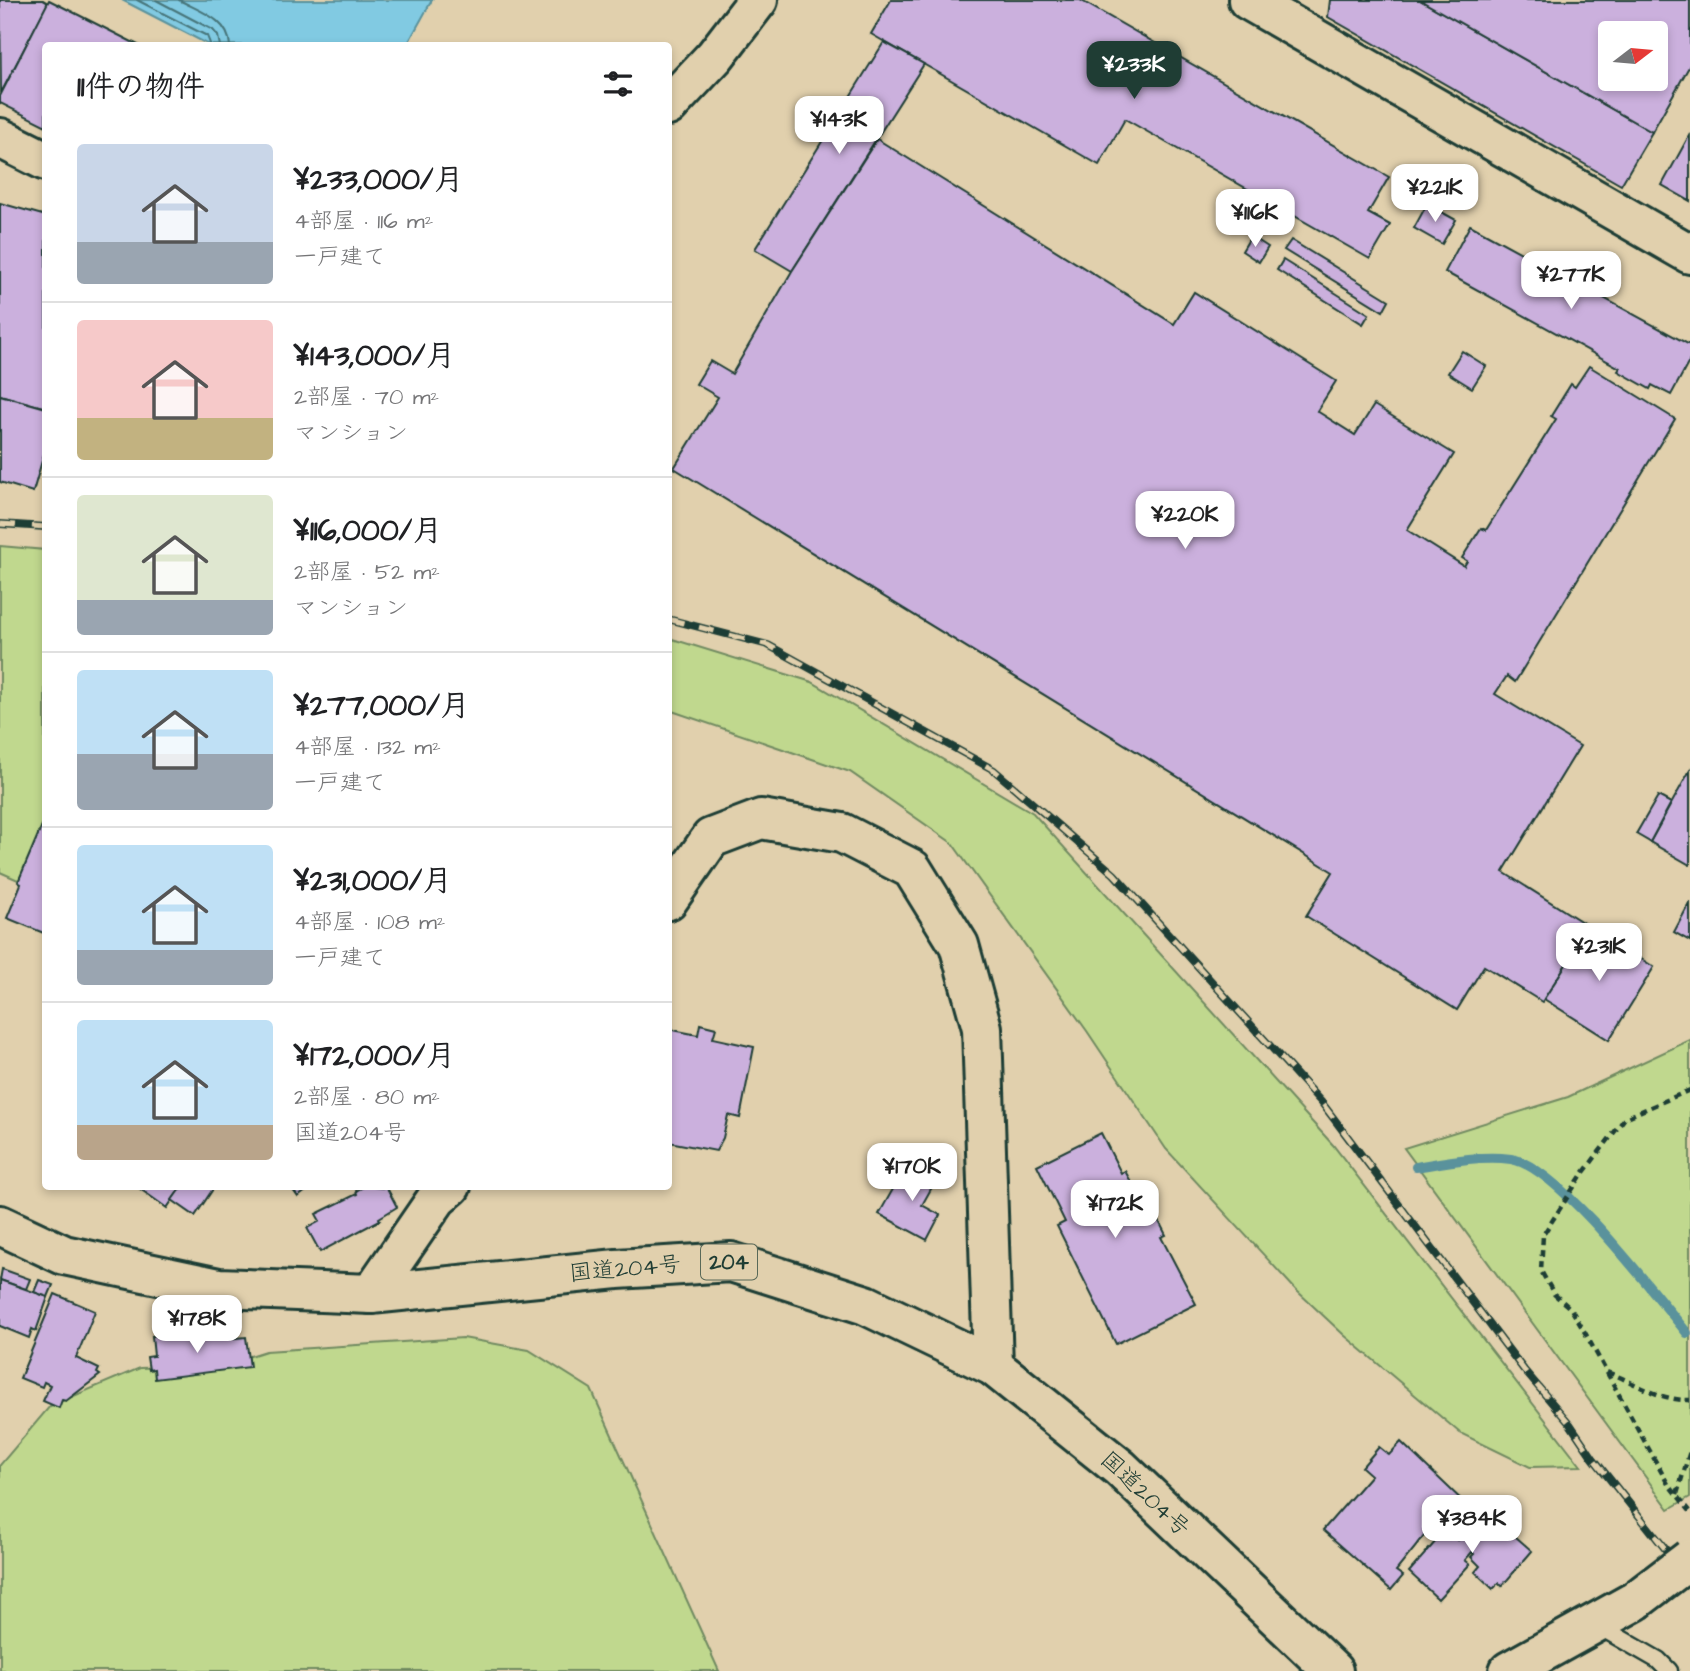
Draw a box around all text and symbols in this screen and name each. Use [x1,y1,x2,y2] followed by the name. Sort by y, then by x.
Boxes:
[1598,21,1668,91] north arrow
[1598,21,1668,91] map controls
[1085,42,1183,101] pin: ¥233K
[1103,48,1165,80] text: ¥233K
[599,65,637,103] icon: filters
[77,66,205,108] text: 11件の物件
[790,96,888,156] pin: ¥143K
[811,103,867,135] text: ¥143K
[294,159,463,201] text: ¥233,000/月
[1386,164,1484,224] pin: ¥221K
[1407,171,1463,203] text: ¥221K
[133,172,217,256] icon: home
[1206,190,1304,249] pin: ¥116K
[1232,196,1278,228] text: ¥116K
[294,205,433,237] text: 4部屋 · 116 m²
[294,241,386,273] text: 一戸建て
[1522,252,1620,311] pin: ¥277K
[1537,258,1605,290] text: ¥277K
[294,335,455,377] text: ¥143,000/月
[133,348,217,432] icon: home
[294,381,439,413] text: 2部屋 · 70 m²
[294,417,408,449] text: マンション
[1136,491,1234,551] pin: ¥220K
[1151,498,1219,530] text: ¥220K
[294,510,442,552] text: ¥116,000/月
[133,523,217,607] icon: home
[294,556,440,588] text: 2部屋 · 52 m²
[294,592,408,624] text: マンション
[294,685,470,727] text: ¥277,000/月
[133,698,217,782] icon: home
[294,731,441,763] text: 4部屋 · 132 m²
[294,767,386,799] text: 一戸建て
[294,860,452,902] text: ¥231,000/月
[133,873,217,957] icon: home
[294,906,445,938] text: 4部屋 · 108 m²
[1550,923,1648,983] pin: ¥231K
[1572,930,1626,962] text: ¥231K
[294,942,386,974] text: 一戸建て
[294,1035,455,1077] text: ¥172,000/月
[133,1048,217,1132] icon: home
[294,1081,440,1113] text: 2部屋 · 80 m²
[294,1117,406,1149] text: 国道204号
[863,1144,961,1203] pin: ¥170K
[883,1150,941,1182] text: ¥170K
[1066,1180,1164,1240] pin: ¥172K
[1087,1187,1143,1219] text: ¥172K
[701,1244,757,1280] road number: 204
[568,1248,682,1290] street label: 国道204号
[148,1296,246,1355] pin: ¥178K
[168,1302,226,1334] text: ¥178K
[1093,1444,1197,1544] street label: 国道204号
[1423,1496,1521,1555] pin: ¥384K
[1438,1502,1506,1534] text: ¥384K

